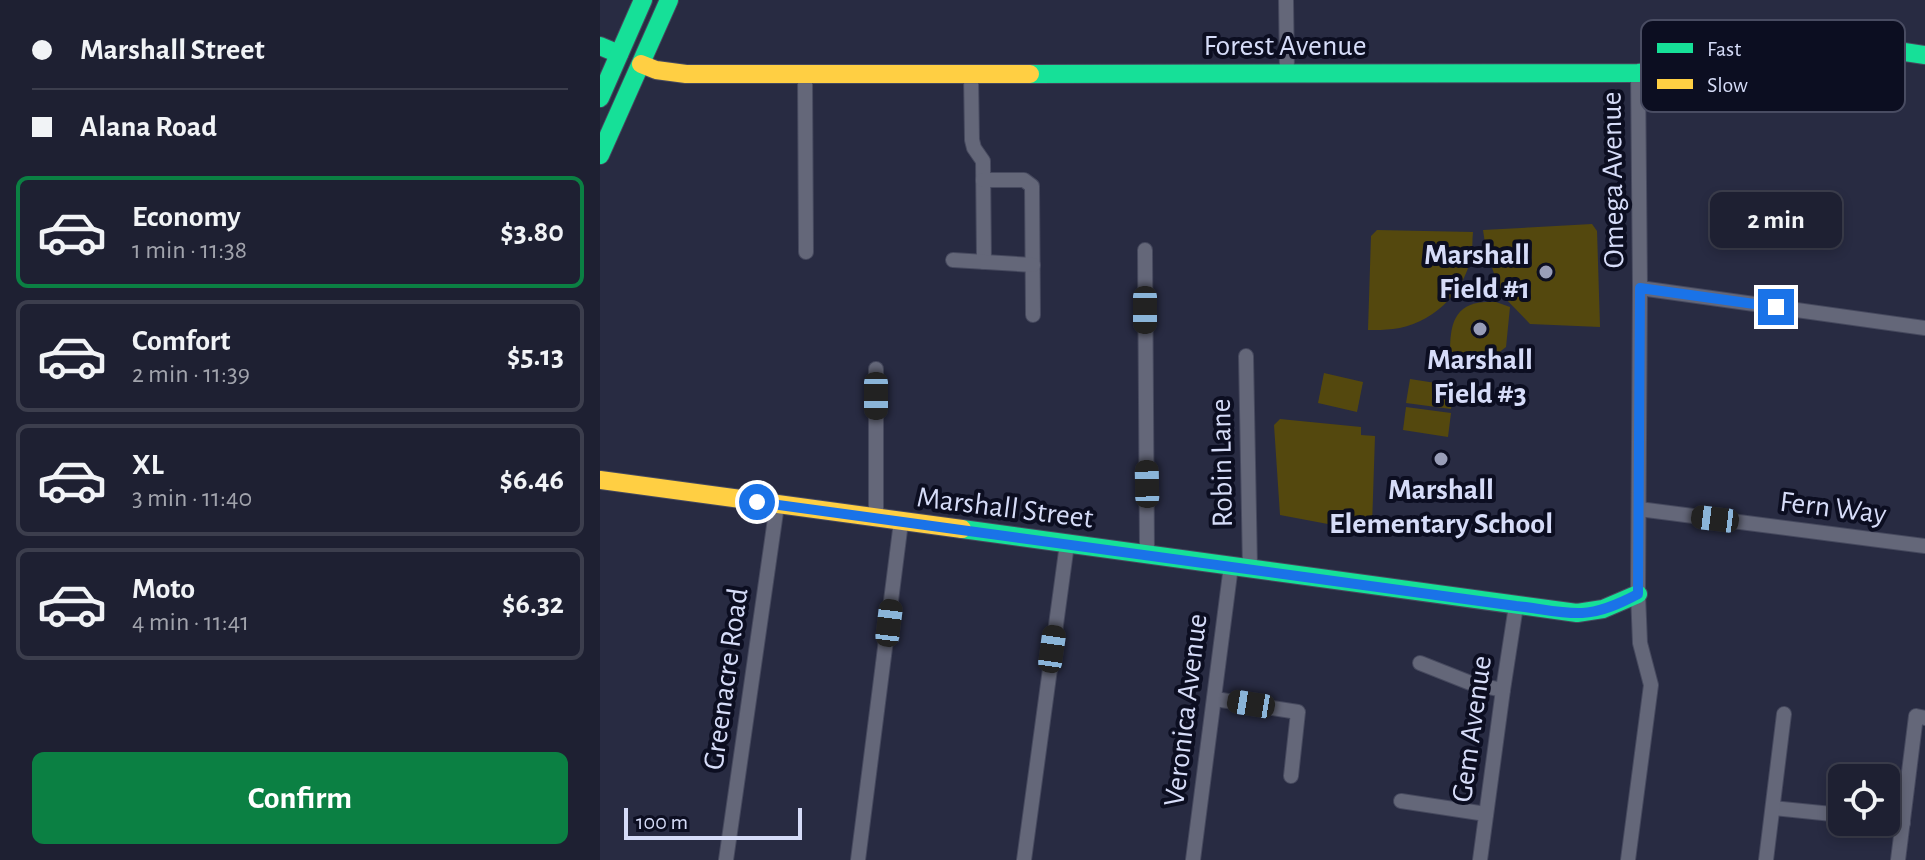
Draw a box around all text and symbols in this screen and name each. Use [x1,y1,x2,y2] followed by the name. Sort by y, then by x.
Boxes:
[1641,20,1905,112] legend
[1204,31,1366,61] street label: Forest Avenue
[80,35,265,65] text: Marshall Street
[1707,38,1741,60] text: Fast
[1707,74,1748,96] text: Slow
[1596,91,1630,269] street label: Omega Avenue
[80,112,217,142] text: Alana Road
[1710,191,1842,247] callout: 2 min
[36,196,108,268] icon: car
[132,202,241,232] text: Economy
[1747,207,1805,233] text: 2 min
[500,217,564,247] text: $3.80
[132,237,247,263] text: 1 min · 11:38
[1424,240,1530,304] place label: Marshall Field #1
[1537,263,1555,281] marker: Marshall Field #1
[1133,286,1157,334] car
[1758,289,1794,325] route end
[36,320,108,392] icon: car
[1471,320,1489,338] marker: Marshall Field #3
[132,326,231,356] text: Comfort
[507,341,564,371] text: $5.13
[1427,345,1533,409] place label: Marshall Field #3
[132,361,250,387] text: 2 min · 11:39
[864,372,888,420] car
[1206,398,1238,528] street label: Robin Lane
[36,444,108,516] icon: car
[132,450,164,480] text: XL
[1432,450,1450,468] marker: Marshall Elementary School
[1135,460,1159,508] car
[500,465,564,495] text: $6.46
[1329,475,1553,539] place label: Marshall Elementary School
[915,482,1095,534] street label: Marshall Street
[739,484,775,520] route start
[132,485,252,511] text: 3 min · 11:40
[1778,487,1888,529] street label: Fern Way
[1690,504,1740,534] car
[36,568,108,640] icon: car
[132,574,195,604] text: Moto
[698,586,754,772] street label: Greenacre Road
[502,589,564,619] text: $6.32
[874,598,904,648] car
[132,609,249,635] text: 4 min · 11:41
[1159,612,1213,808] street label: Veronica Avenue
[1037,624,1067,674] car
[1447,654,1497,804] street label: Gem Avenue
[1225,688,1277,720] car
[32,752,568,844] button: Confirm
[1828,764,1900,836] map controls
[1828,764,1900,836] button: locate
[624,804,802,840] scale bar
[636,811,688,833] text: 100 m

